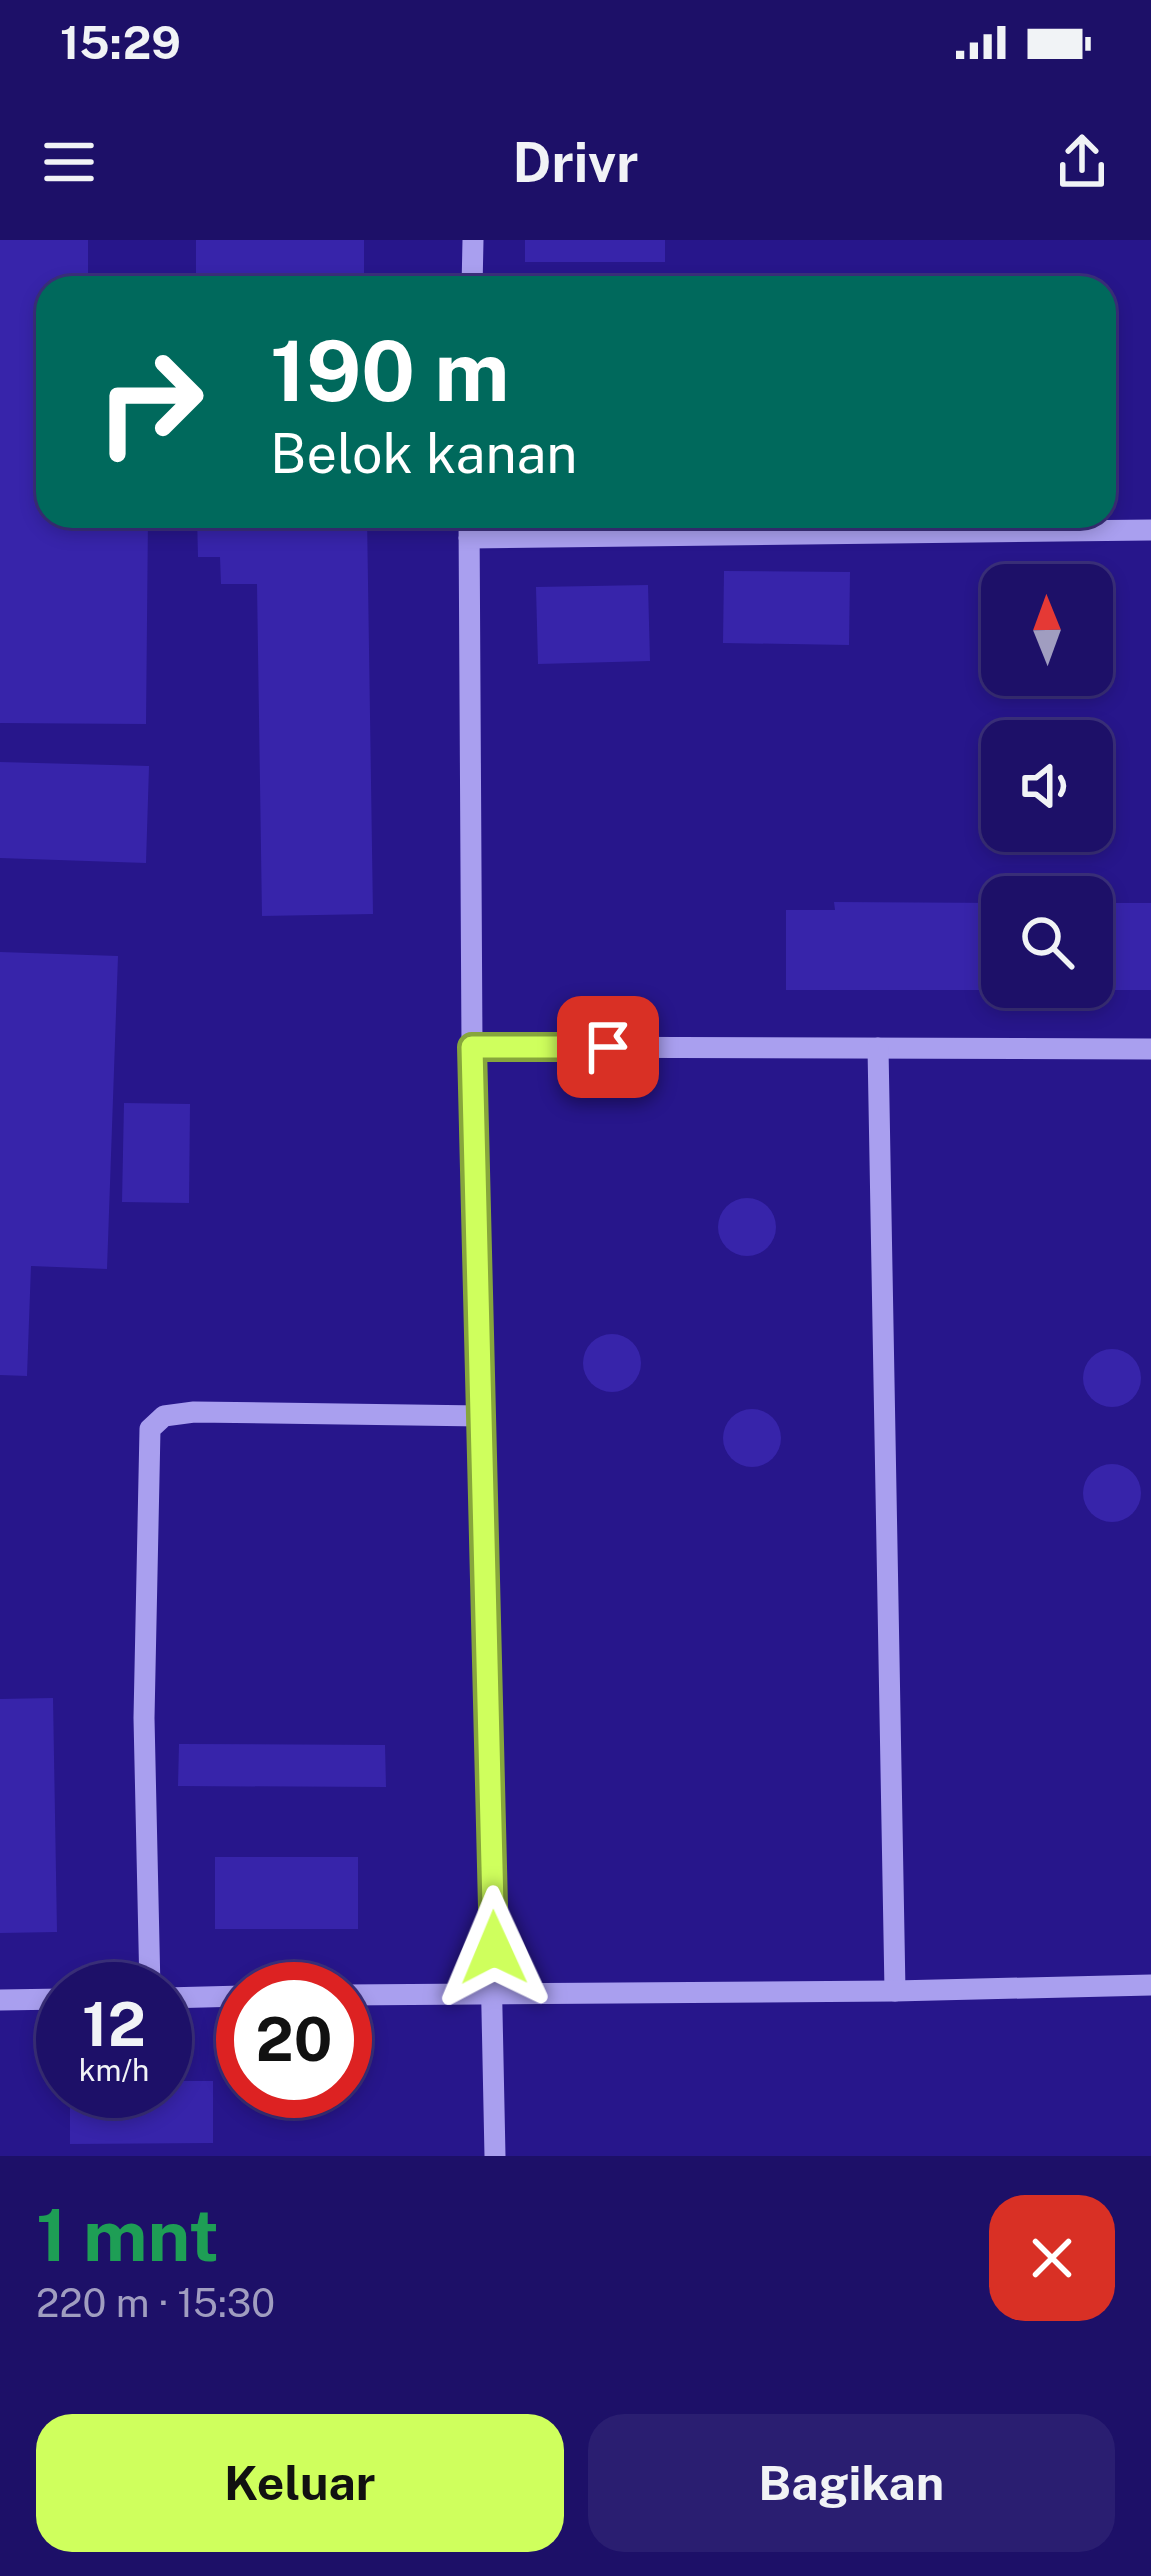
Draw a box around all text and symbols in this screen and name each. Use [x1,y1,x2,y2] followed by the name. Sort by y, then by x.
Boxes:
[60,16,181,69] text: 15:29
[36,129,102,195] icon: menu
[1049,129,1115,195] icon: share
[513,131,638,194] text: Drivr
[270,321,509,420] text: 190 m
[72,324,228,480] icon: right
[270,422,578,485] text: Belok kanan
[981,564,1113,696] north arrow
[981,564,1113,1008] map controls
[981,720,1113,852] button: sound
[981,876,1113,1008] button: search
[557,996,659,1098] pin
[575,1014,641,1080] icon: arrive
[431,1885,557,2011] position arrow
[216,1962,372,2118] speed limit sign: 20
[82,1989,146,2060] text: 12
[79,2052,149,2088] text: km/h
[36,2193,219,2277] text: 1 mnt
[989,2195,1115,2321] button: close
[36,2280,275,2326] text: 220 m · 15:30
[36,2414,564,2552] button: Keluar
[588,2414,1115,2552] button: Bagikan

